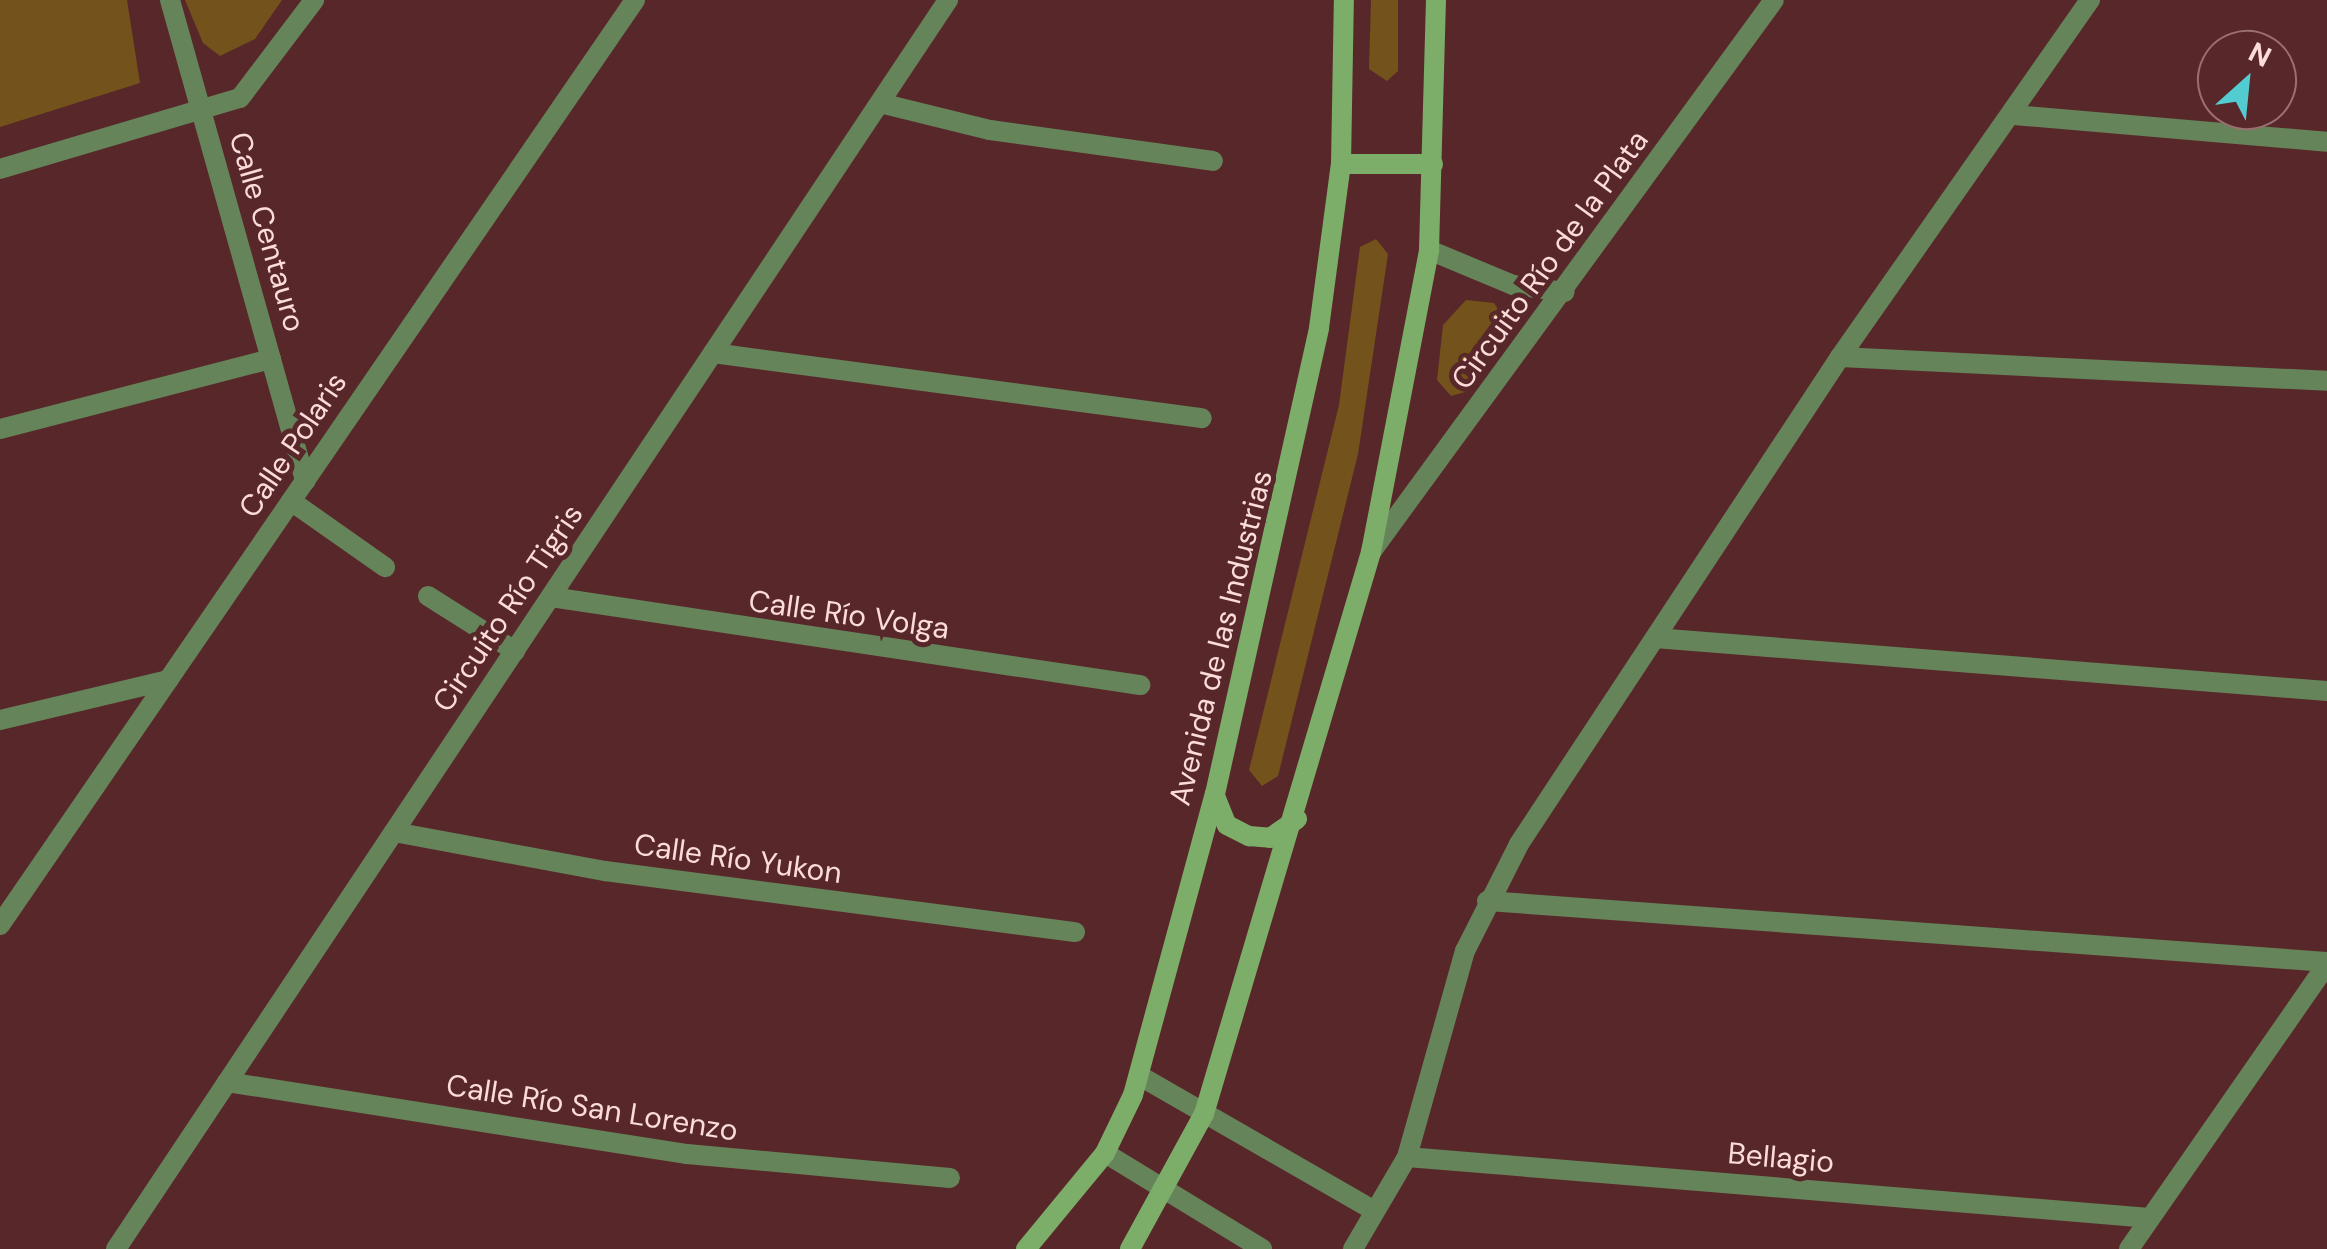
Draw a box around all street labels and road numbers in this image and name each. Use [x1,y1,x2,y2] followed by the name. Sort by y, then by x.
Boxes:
[1444,124,1656,396] street label: Circuito Río de la Plata
[221,128,313,336] street label: Calle Centauro
[231,366,355,524] street label: Calle Polaris
[1162,467,1280,809] street label: Avenida de las Industrias
[425,497,591,719] street label: Circuito Río Tigris
[746,583,952,647] street label: Calle Río Volga
[632,827,844,891] street label: Calle Río Yukon
[444,1067,740,1149] street label: Calle Río San Lorenzo
[1726,1135,1836,1181] street label: Bellagio

